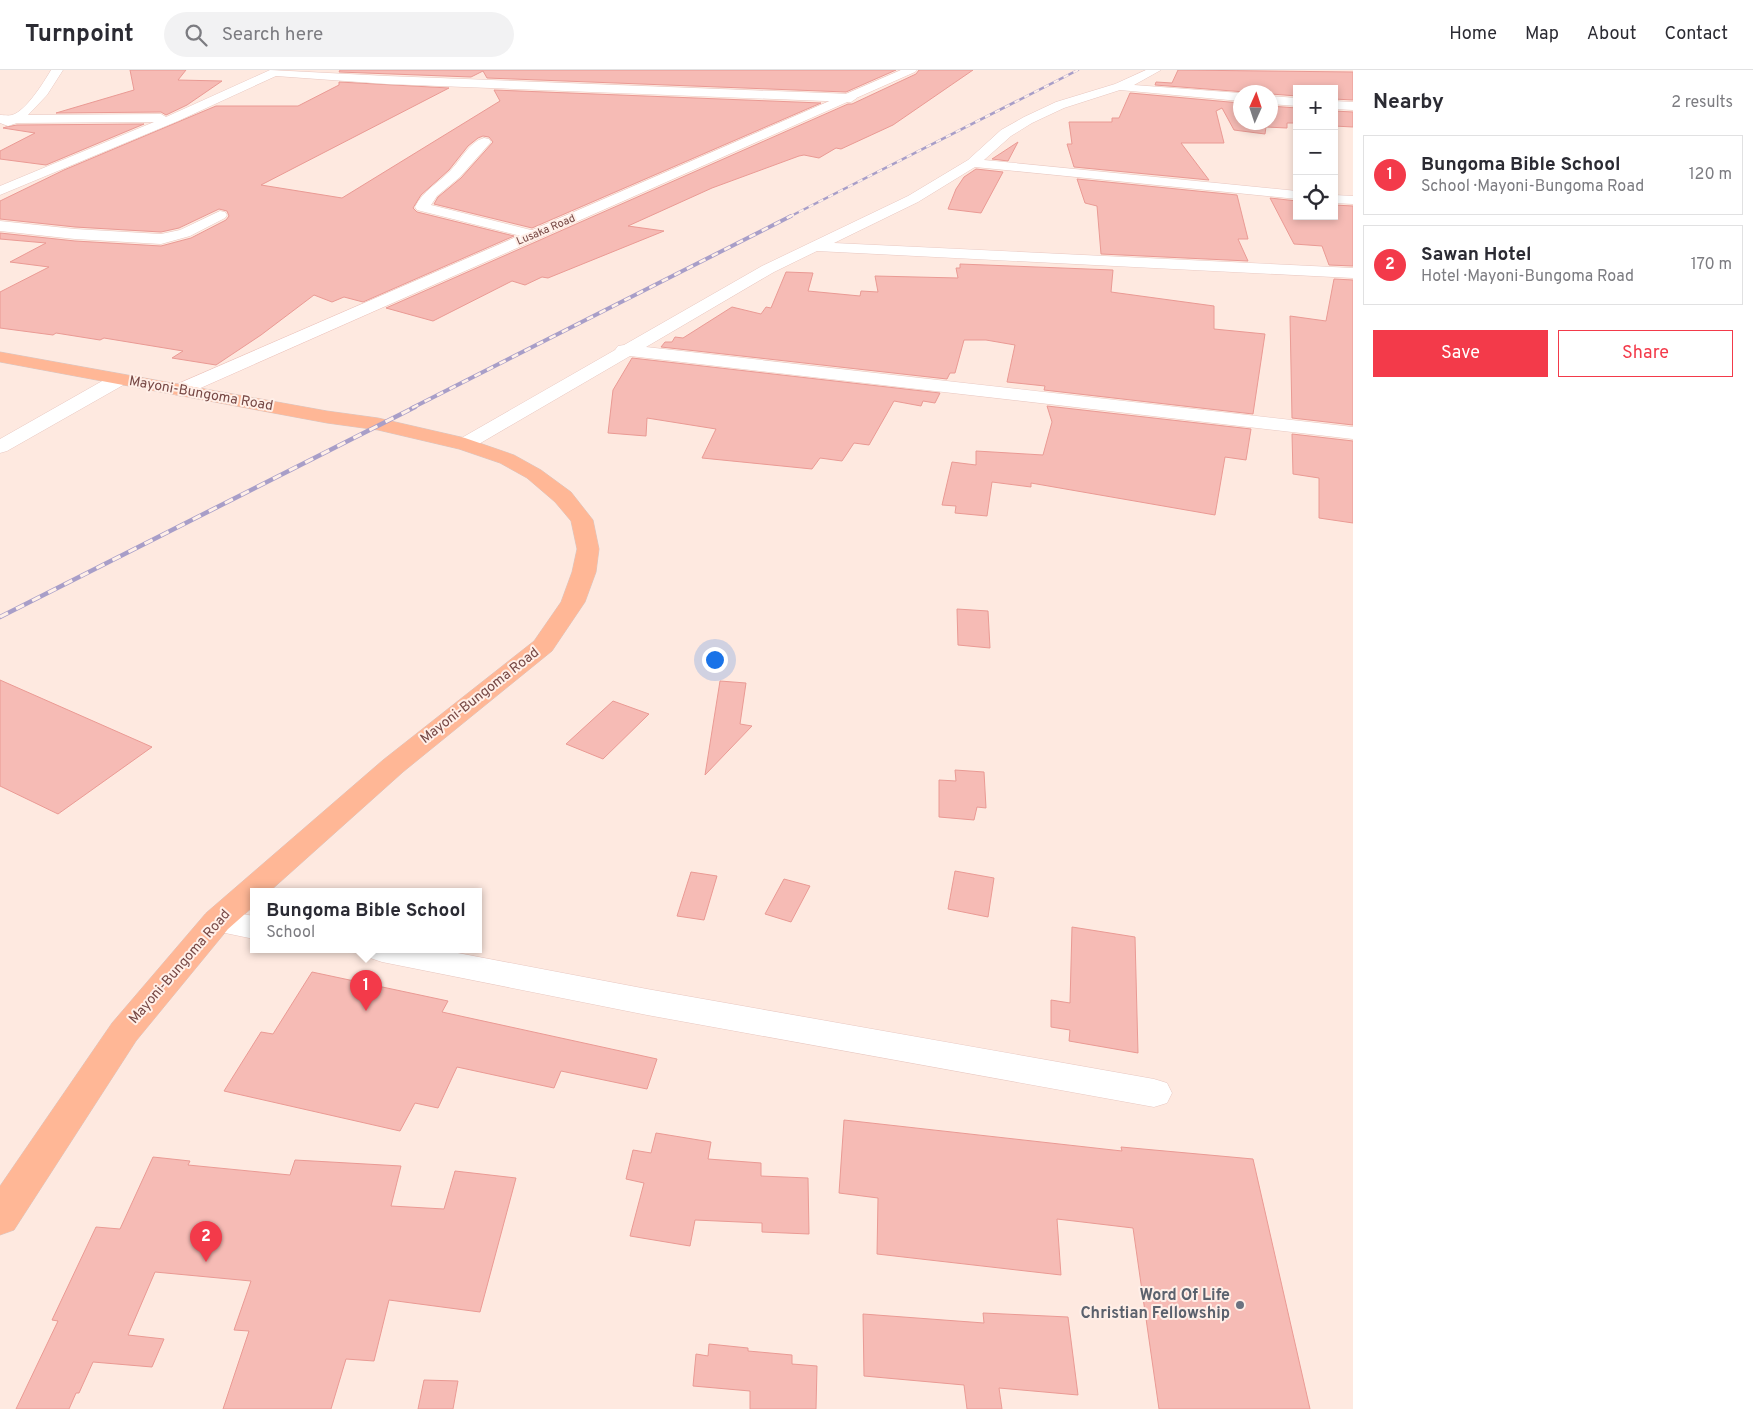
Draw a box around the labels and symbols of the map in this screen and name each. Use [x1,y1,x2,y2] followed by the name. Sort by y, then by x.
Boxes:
[1233,85,1278,130] north arrow
[514,211,578,249] street label: Lusaka Road
[128,373,274,415] street label: Mayoni-Bungoma Road
[417,644,543,748] street label: Mayoni-Bungoma Road
[702,647,728,673] your location
[126,906,234,1028] street label: Mayoni-Bungoma Road
[350,970,382,1011] pin: 1
[190,1221,222,1262] pin: 2
[1080,1286,1230,1324] place label: Word Of Life Christian Fellowship
[1234,1299,1246,1311] marker: Word Of Life Christian Fellowship

